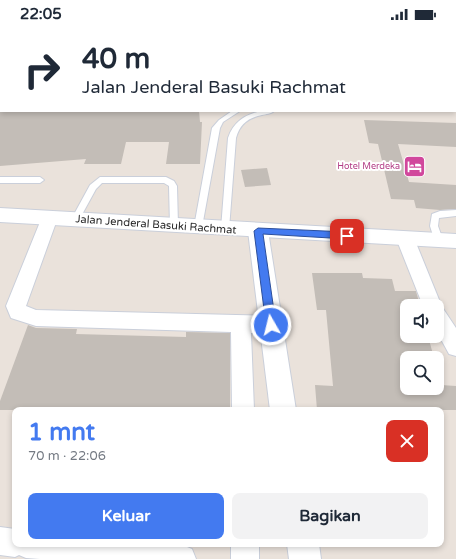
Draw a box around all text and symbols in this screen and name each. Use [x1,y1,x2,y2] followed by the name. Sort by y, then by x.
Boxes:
[20,5,62,23] text: 22:05
[82,42,150,76] text: 40 m
[16,44,68,96] icon: right
[82,76,346,98] text: Jalan Jenderal Basuki Rachmat
[402,153,428,179] hotel icon: Hotel Merdeka
[337,161,400,172] place label: Hotel Merdeka
[75,212,237,237] street label: Jalan Jenderal Basuki Rachmat
[330,219,364,253] pin
[336,225,358,247] icon: arrive
[400,299,444,395] map controls
[400,299,444,343] button: sound
[250,304,292,346] position arrow
[400,351,444,395] button: search
[28,418,95,447] text: 1 mnt
[386,420,428,462] button: close
[28,448,106,464] text: 70 m · 22:06
[28,493,224,539] button: Keluar
[232,493,428,539] button: Bagikan

